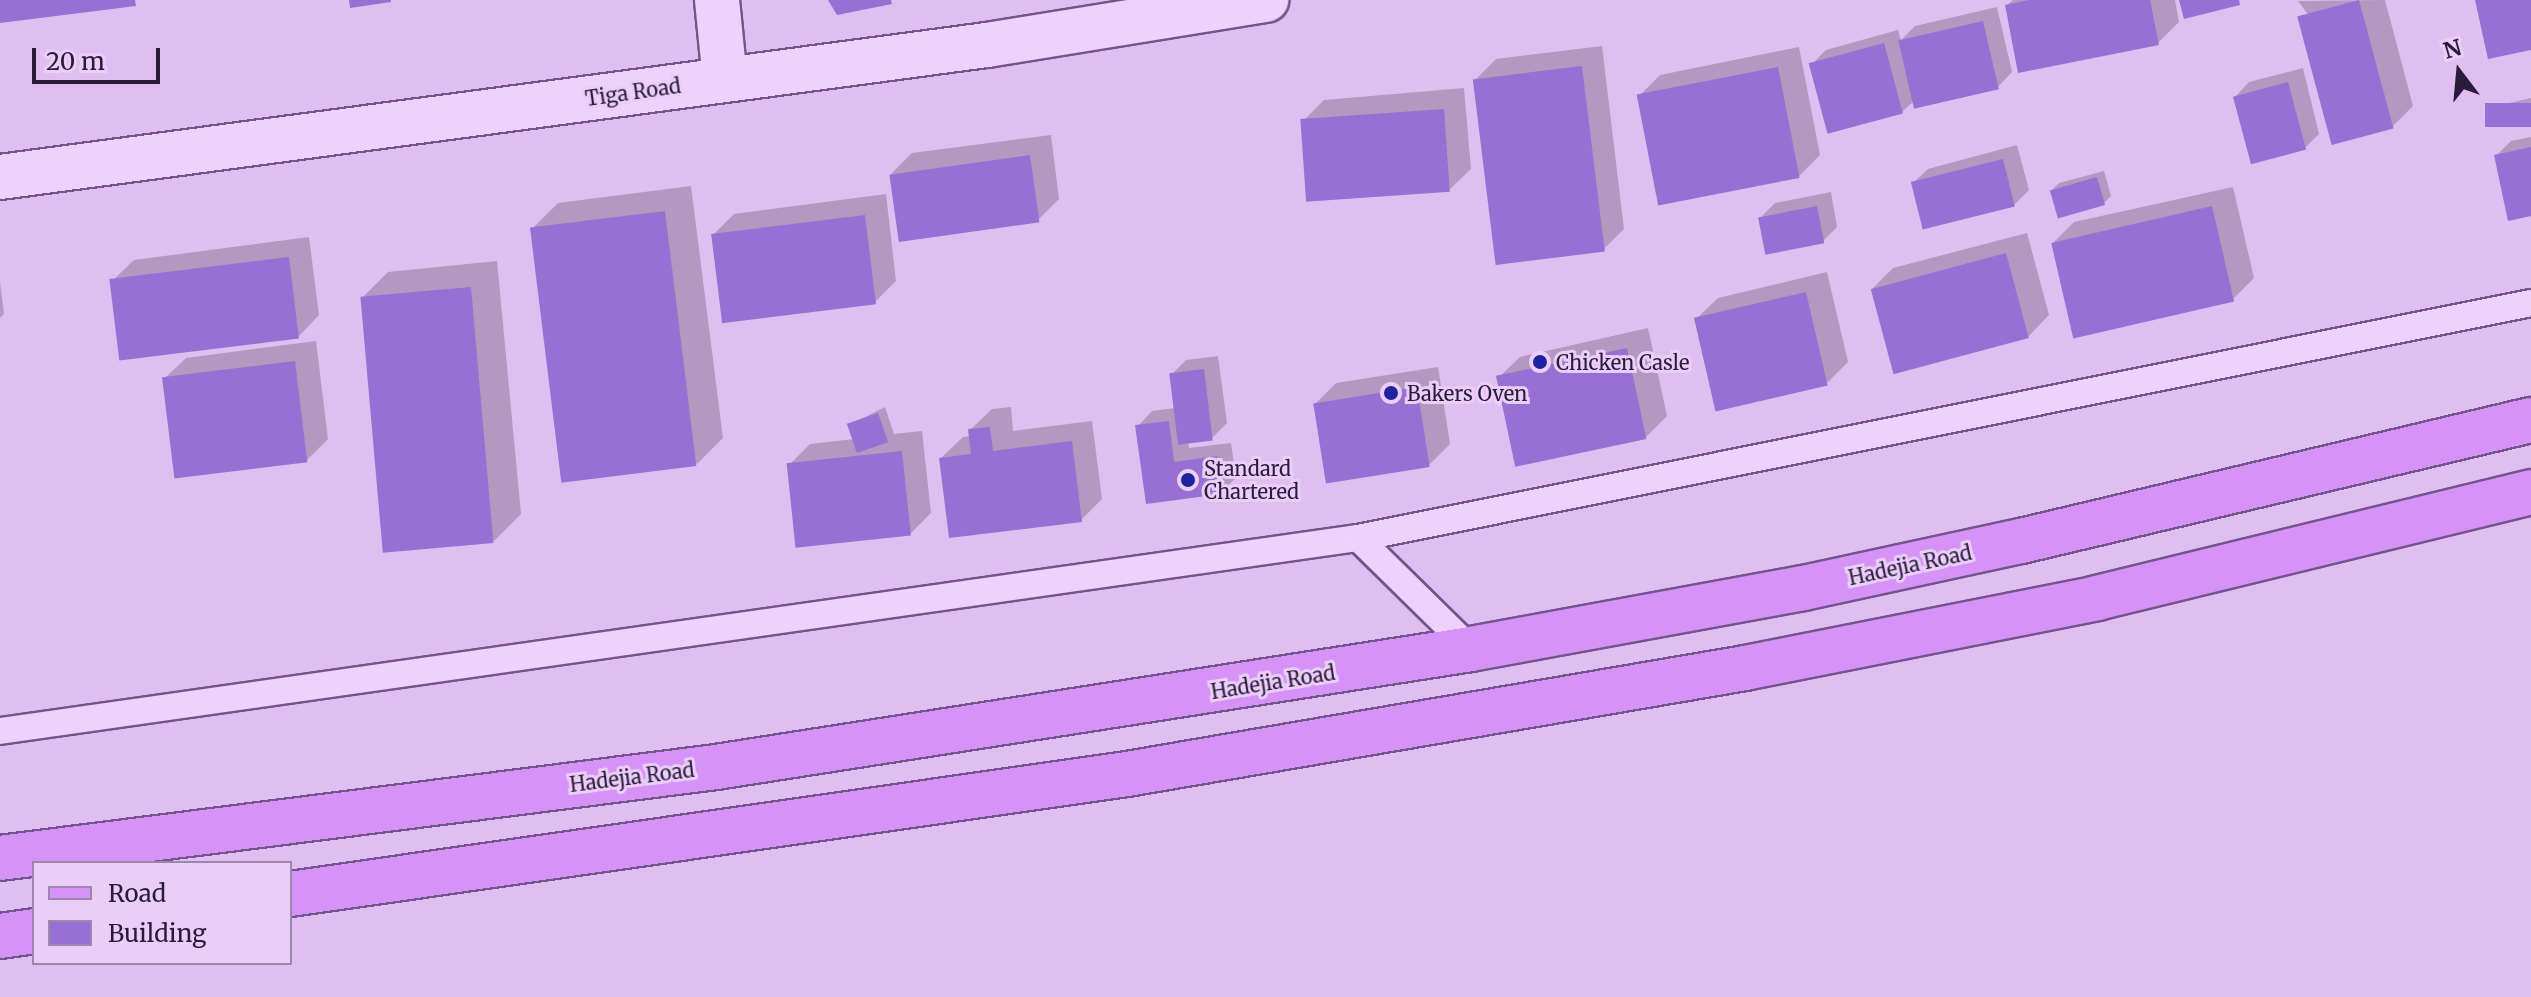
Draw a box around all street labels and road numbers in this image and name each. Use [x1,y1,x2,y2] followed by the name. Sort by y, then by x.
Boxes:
[584,73,682,111] street label: Tiga Road
[1846,540,1974,590] street label: Hadejia Road
[1209,660,1337,704] street label: Hadejia Road
[568,757,696,797] street label: Hadejia Road

